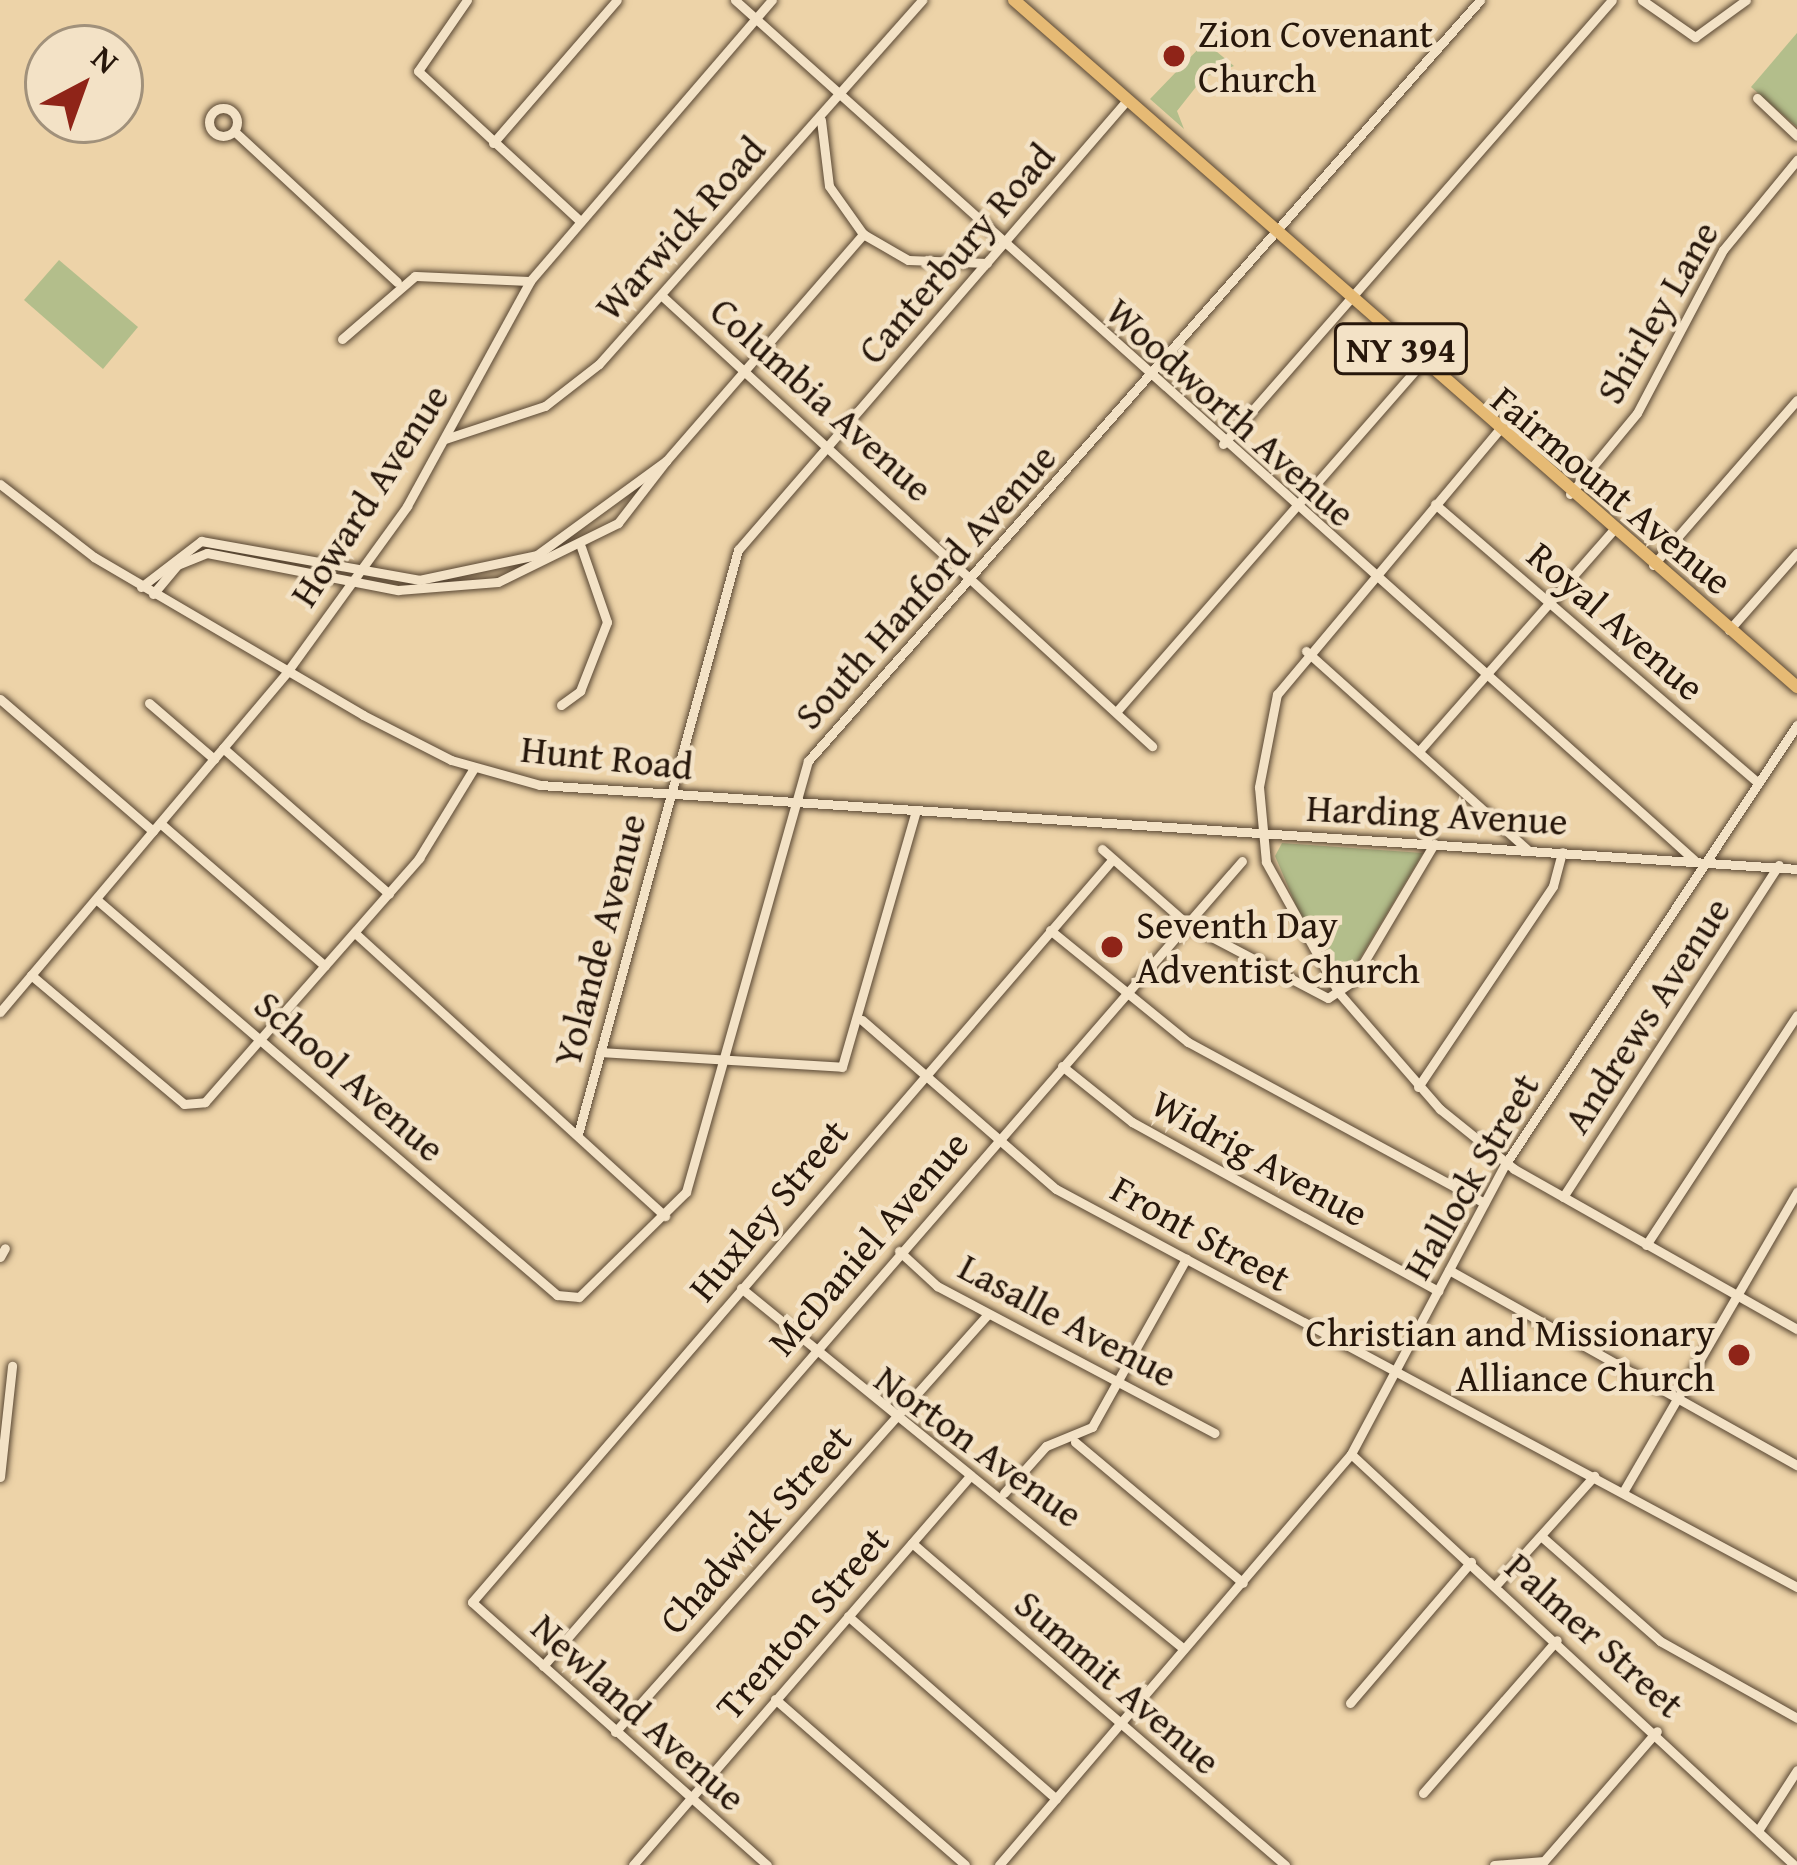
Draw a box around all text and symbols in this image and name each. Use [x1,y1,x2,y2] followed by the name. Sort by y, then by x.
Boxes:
[1198,11,1433,102] place label: Zion Covenant Church
[24,24,144,144] north arrow
[82,34,130,84] text: N
[1161,43,1187,69] marker: Zion Covenant Church
[585,126,775,330] street label: Warwick Road
[848,133,1064,373] street label: Canterbury Road
[1586,212,1728,412] street label: Shirley Lane
[701,287,943,511] street label: Columbia Avenue
[1097,288,1365,536] street label: Woodworth Avenue
[1332,319,1470,379] road number: NY 394
[280,375,458,615] street label: Howard Avenue
[1482,376,1742,604] street label: Fairmount Avenue
[785,434,1065,738] street label: South Hanford Avenue
[1518,532,1714,710] street label: Royal Avenue
[519,725,695,789] street label: Hunt Road
[1305,784,1569,844] street label: Harding Avenue
[543,808,655,1072] street label: Yolande Avenue
[1552,888,1740,1142] street label: Andrews Avenue
[1136,902,1420,993] place label: Seventh Day Adventist Church
[1099,934,1125,960] marker: Seventh Day Adventist Church
[245,981,455,1171] street label: School Avenue
[1393,1065,1549,1287] street label: Hallock Street
[1144,1079,1376,1237] street label: Widrig Avenue
[678,1110,858,1310] street label: Huxley Street
[758,1121,978,1365] street label: McDaniel Avenue
[1103,1165,1299,1301] street label: Front Street
[951,1243,1185,1397] street label: Lasalle Avenue
[1305,1310,1715,1401] place label: Christian and Missionary Alliance Church
[1726,1342,1752,1368] marker: Christian and Missionary Alliance Church
[866,1355,1092,1537] street label: Norton Avenue
[649,1415,861,1643] street label: Chadwick Street
[705,1517,899,1729] street label: Trenton Street
[1496,1543,1694,1727] street label: Palmer Street
[1006,1580,1230,1784] street label: Summit Avenue
[522,1604,756,1820] street label: Newland Avenue

